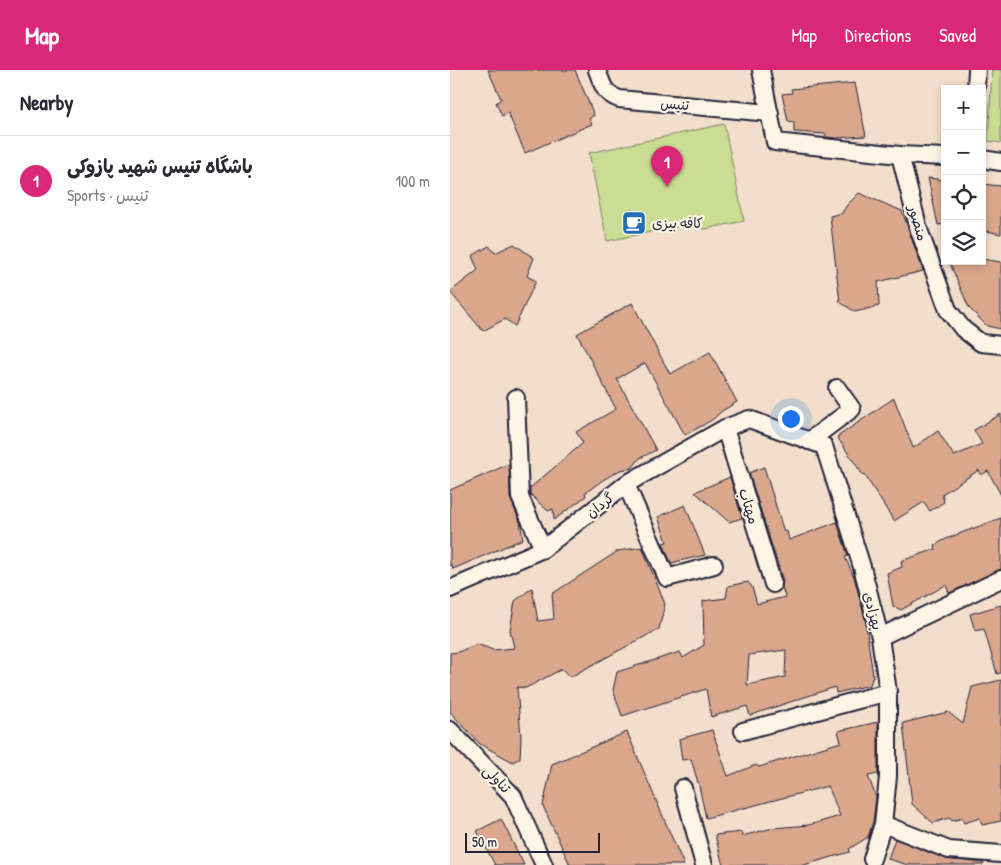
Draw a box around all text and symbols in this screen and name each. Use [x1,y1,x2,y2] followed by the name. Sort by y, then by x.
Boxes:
[25,19,59,51] text: Map
[792,23,817,48] text: Map
[845,23,911,48] text: Directions
[939,23,976,48] text: Saved
[941,85,986,265] map controls
[941,85,986,130] button: +
[20,88,73,117] text: Nearby
[660,93,691,114] street label: تنیس
[941,130,986,175] button: −
[651,146,683,187] pin: 1
[67,153,253,179] text: باشگاه تنیس شهید پازوکی
[33,170,39,192] text: 1
[395,170,430,192] text: 100 m
[941,175,986,220] button: locate
[67,184,149,206] text: Sports · تنیس
[904,202,933,243] street label: منصور
[621,210,647,236] cafe icon: کافه بیزی
[652,213,703,232] place label: کافه بیزی
[941,220,986,265] button: layers
[778,406,804,432] your location
[735,486,764,526] street label: مهتاب
[582,488,618,522] street label: گردان
[859,590,888,632] street label: بهزادی
[479,760,516,797] street label: تناولی
[465,830,600,853] scale bar
[472,832,497,851] text: 50 m

